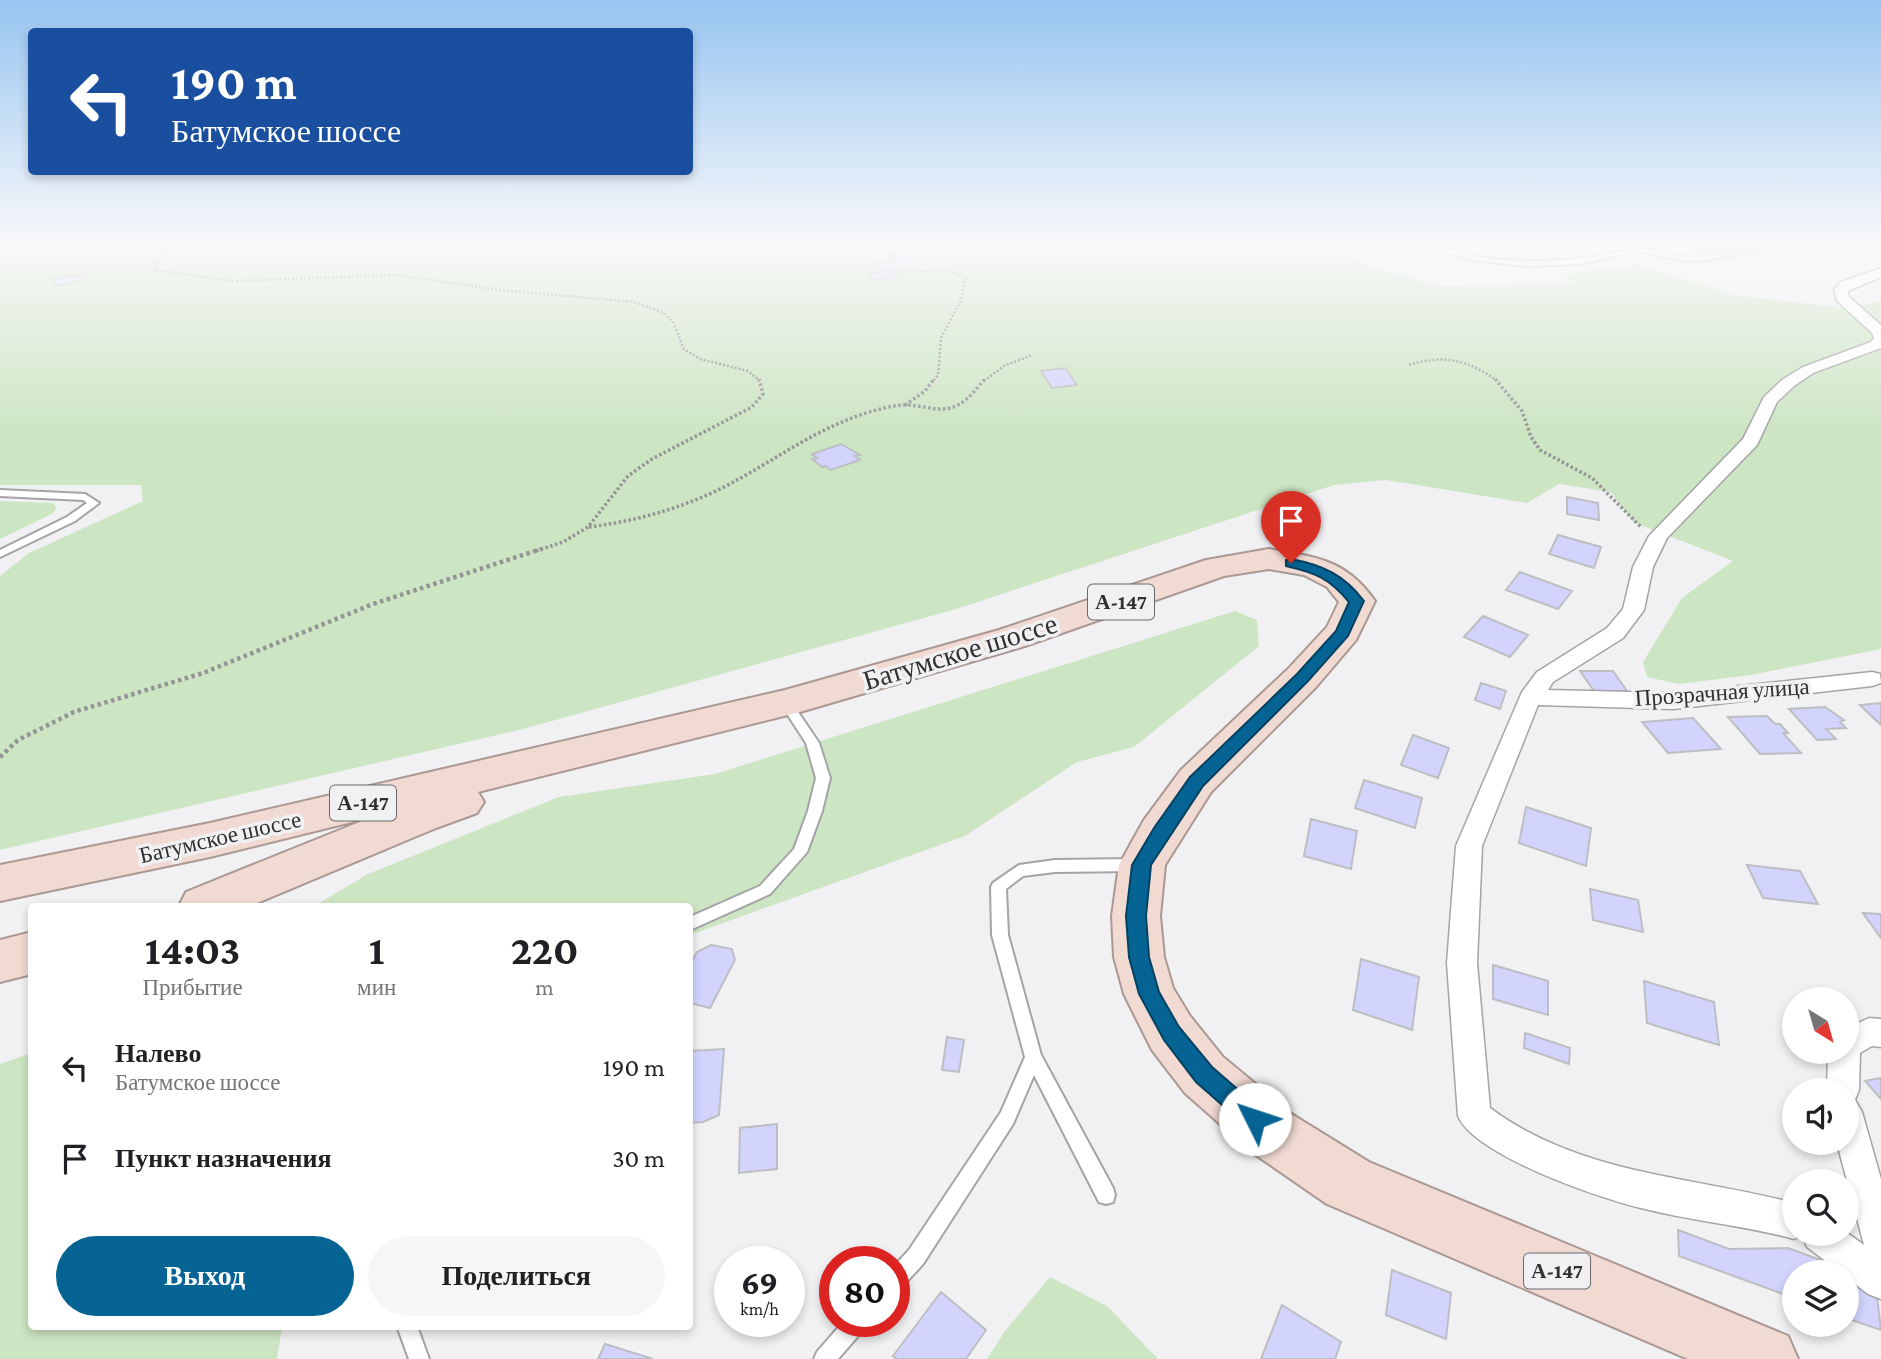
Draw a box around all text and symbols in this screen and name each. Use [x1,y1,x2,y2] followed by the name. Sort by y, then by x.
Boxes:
[171,55,297,110] text: 190 m
[56,56,147,147] icon: left
[171,113,401,149] text: Батумское шоссе
[1261,491,1321,563] pin
[1272,502,1310,540] icon: arrive
[1088,584,1154,620] road number: А-147
[859,608,1061,696] street label: Батумское шоссе
[1634,673,1810,711] street label: Прозрачная улица
[330,786,396,820] road number: А-147
[136,806,304,868] street label: Батумское шоссе
[145,926,240,973] text: 14:03
[369,926,385,973] text: 1
[511,926,578,973] text: 220
[142,974,243,1000] text: Прибытие
[357,974,396,1000] text: мин
[535,974,554,1000] text: m
[1782,987,1858,1064] north arrow
[1782,987,1859,1337] map controls
[115,1039,201,1068] text: Налево
[56,1049,94,1087] icon: left
[603,1053,665,1082] text: 190 m
[115,1069,281,1095] text: Батумское шоссе
[1782,1078,1859,1155] button: sound
[1218,1082,1292,1156] position arrow
[56,1140,94,1178] icon: arrive
[115,1144,332,1173] text: Пункт назначения
[612,1144,665,1173] text: 30 m
[1782,1169,1859,1246] button: search
[56,1236,354,1316] button: Выход
[368,1236,665,1316] button: Поделиться
[819,1246,910,1337] speed limit sign: 80
[1524,1254,1590,1288] road number: А-147
[1782,1260,1859,1337] button: layers
[741,1263,778,1302] text: 69
[740,1299,779,1319] text: km/h

